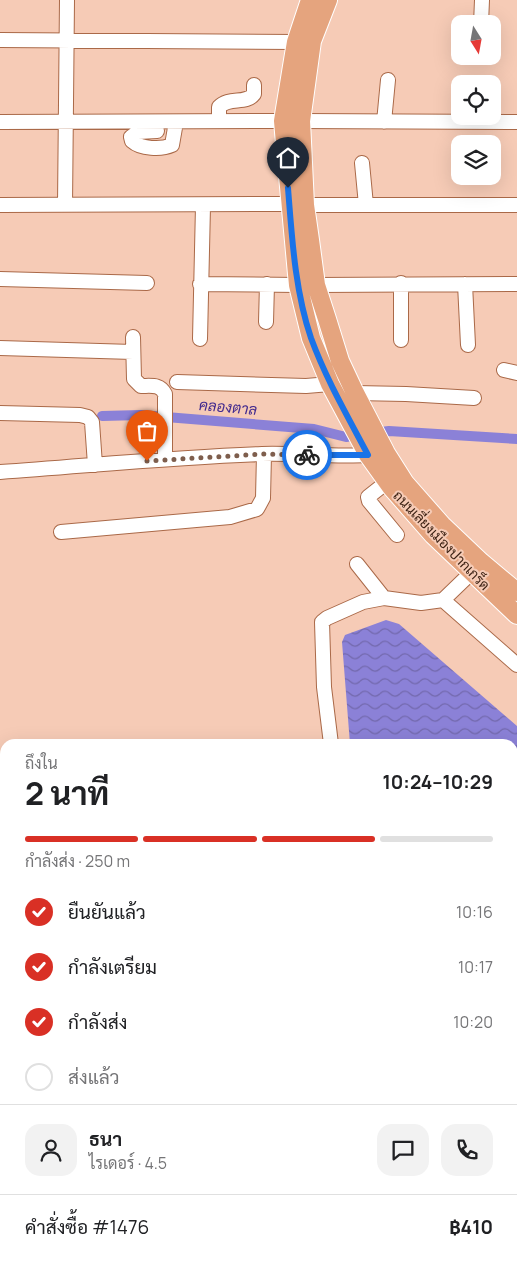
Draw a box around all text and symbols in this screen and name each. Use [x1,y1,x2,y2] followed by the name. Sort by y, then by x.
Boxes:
[451,15,501,65] north arrow
[451,15,501,185] map controls
[451,75,501,125] button: locate
[451,135,501,185] button: layers
[267,137,309,188] pin
[274,144,302,172] icon: home
[198,394,258,420] water label: คลองตาล
[126,410,168,461] pin
[133,417,161,445] icon: bag
[282,430,332,480] courier
[293,441,321,469] icon: bike
[389,485,496,594] street label: ถนนเลี่ยงเมืองปากเกร็ด
[25,752,58,774] text: ถึงใน
[383,769,493,795] text: 10:24–10:29
[25,771,109,815] text: 2 นาที
[25,850,130,872] text: กำลังส่ง · 250 m
[25,898,53,926] icon: check
[68,899,146,925] text: ยืนยันแล้ว
[456,901,493,923] text: 10:16
[25,953,53,981] icon: check
[68,954,157,980] text: กำลังเตรียม
[458,956,493,978] text: 10:17
[25,1008,53,1036] icon: check
[68,1009,127,1035] text: กำลังส่ง
[453,1011,493,1033] text: 10:20
[68,1064,119,1090] text: ส่งแล้ว
[25,1124,77,1176] button: person
[377,1124,429,1176] button: chat
[441,1124,493,1176] button: phone
[89,1126,122,1152] text: ธนา
[89,1152,167,1174] text: ไรเดอร์ · 4.5
[25,1214,149,1240] text: คำสั่งซื้อ #1476
[449,1214,493,1240] text: ฿410

